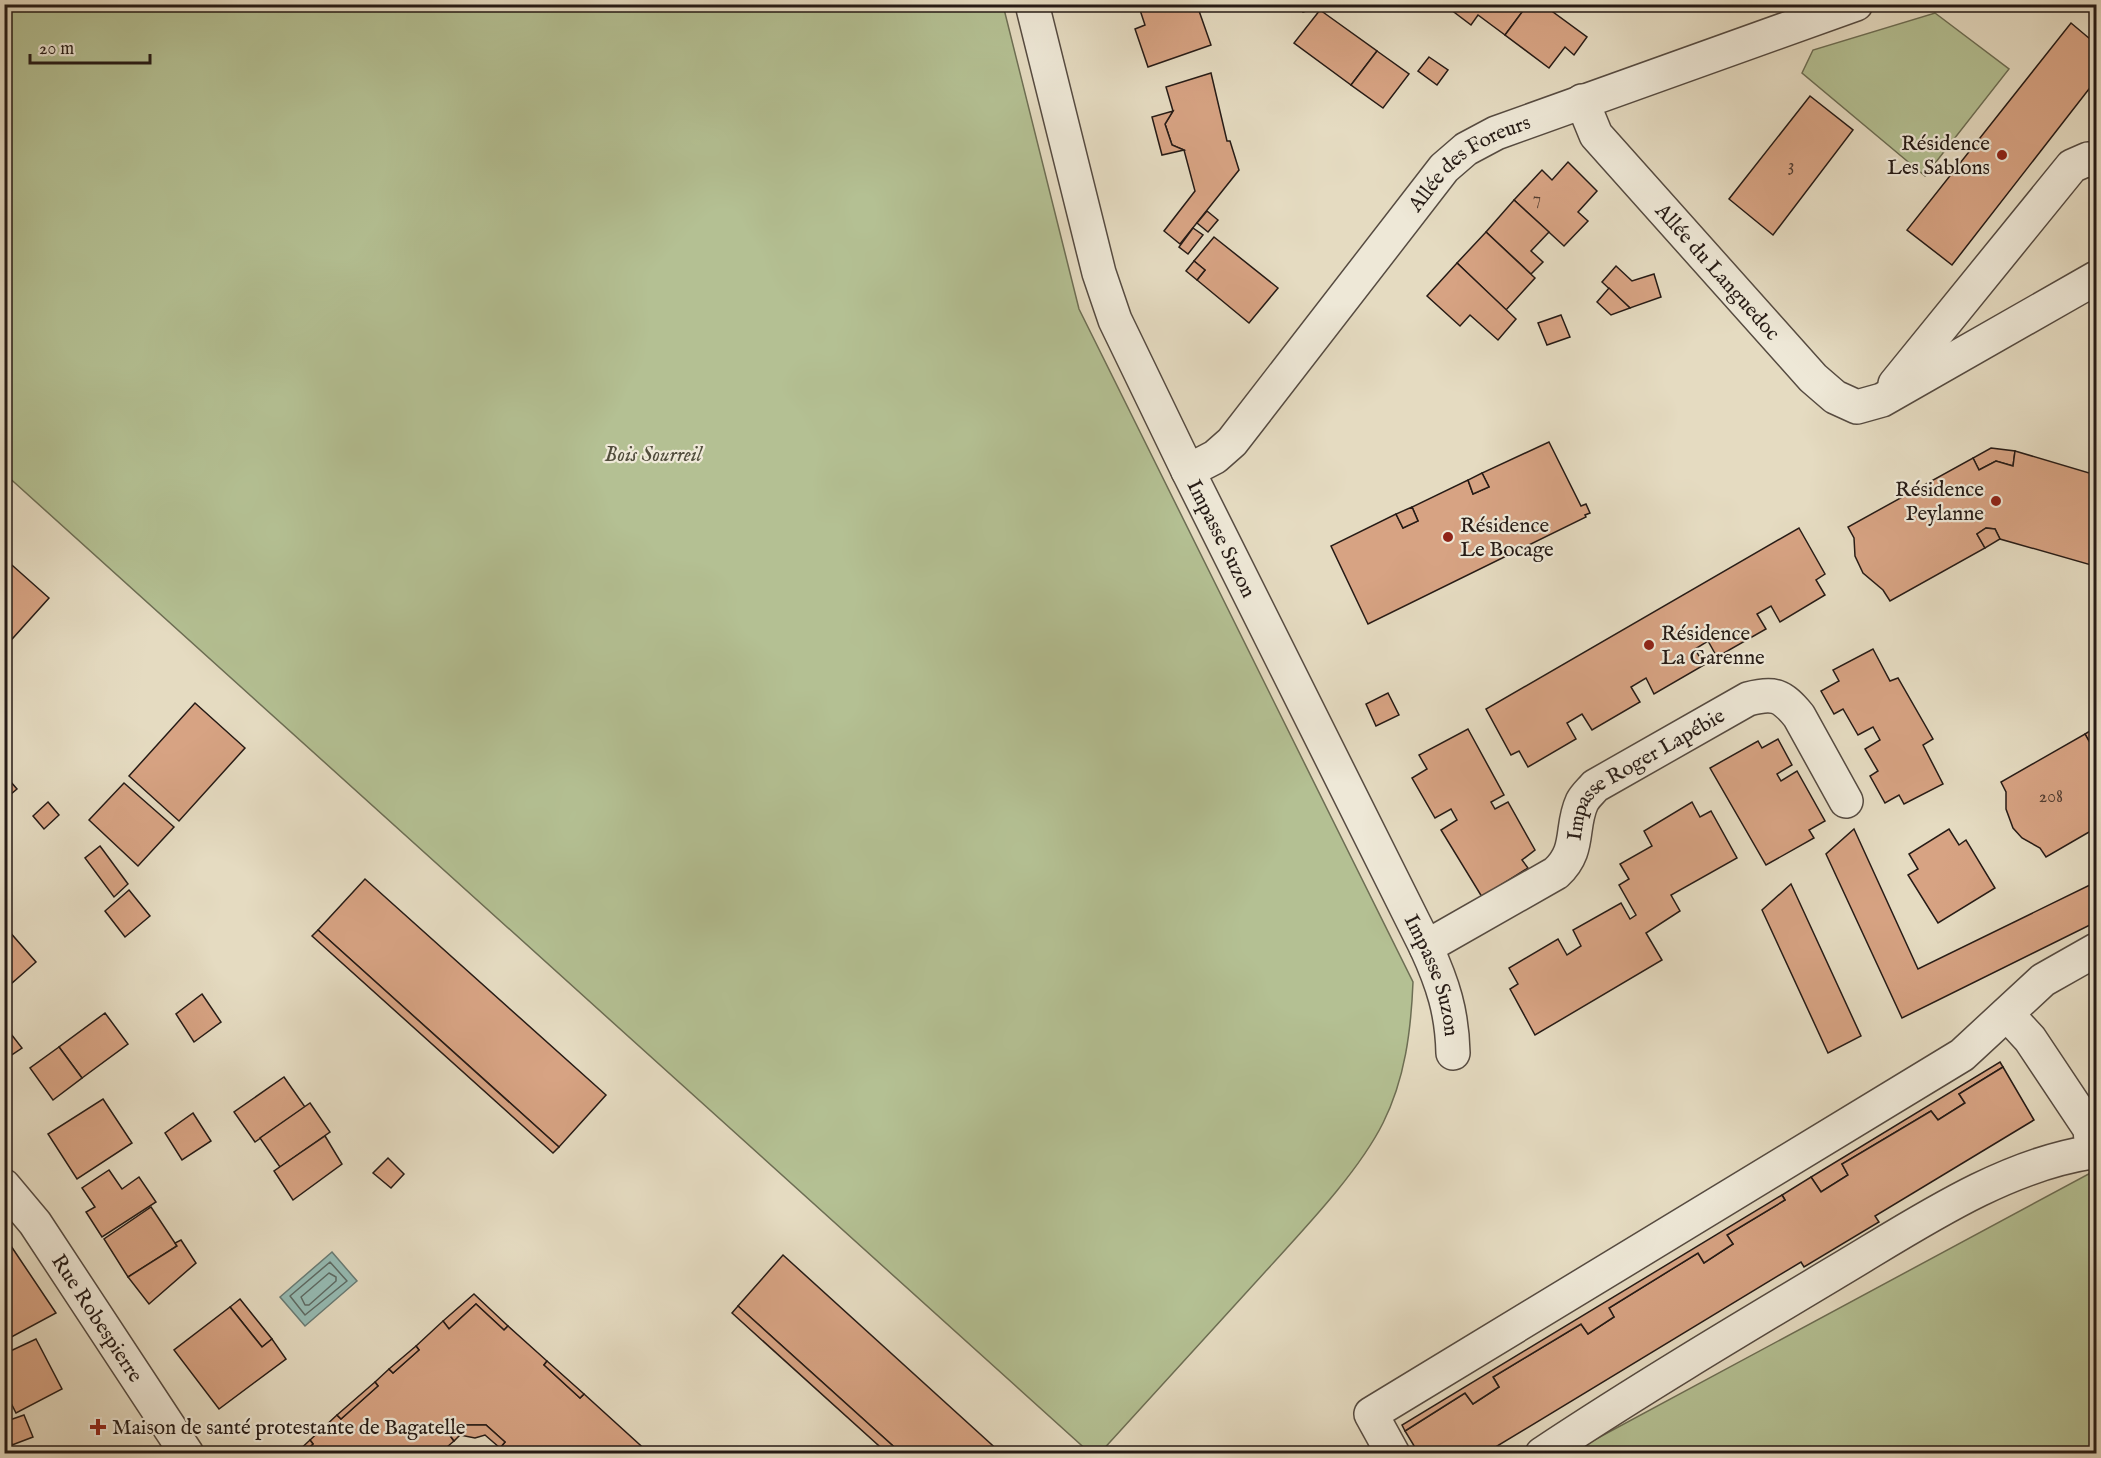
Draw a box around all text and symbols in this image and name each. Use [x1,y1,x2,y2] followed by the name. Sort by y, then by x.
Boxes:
[30,27,150,65] scale bar
[39,38,74,61] text: 20 m
[1402,110,1534,219] street label: Allée des Foreurs
[1887,131,1990,182] place label: Résidence Les Sablons
[1995,148,2009,162] marker: Résidence Les Sablons
[1788,155,1794,178] house number: 3
[1533,188,1541,211] house number: 7
[1648,198,1785,347] street label: Allée du Languedoc
[604,442,704,469] park label: Bois Sourreil
[1180,476,1261,603] street label: Impasse Suzon
[1895,477,1984,528] place label: Résidence Peylanne
[1989,494,2003,508] marker: Résidence Peylanne
[1460,513,1554,564] place label: Résidence Le Bocage
[1441,530,1455,544] marker: Résidence Le Bocage
[1661,621,1765,672] place label: Résidence La Garenne
[1642,638,1656,652] marker: Résidence La Garenne
[1562,703,1730,842] street label: Impasse Roger Lapébie
[2039,786,2063,809] house number: 208
[1397,910,1464,1038] street label: Impasse Suzon
[44,1250,148,1388] street label: Rue Robespierre
[112,1415,466,1442] place label: Maison de santé protestante de Bagatelle
[89,1418,107,1436] marker: Maison de santé protestante de Bagatelle

